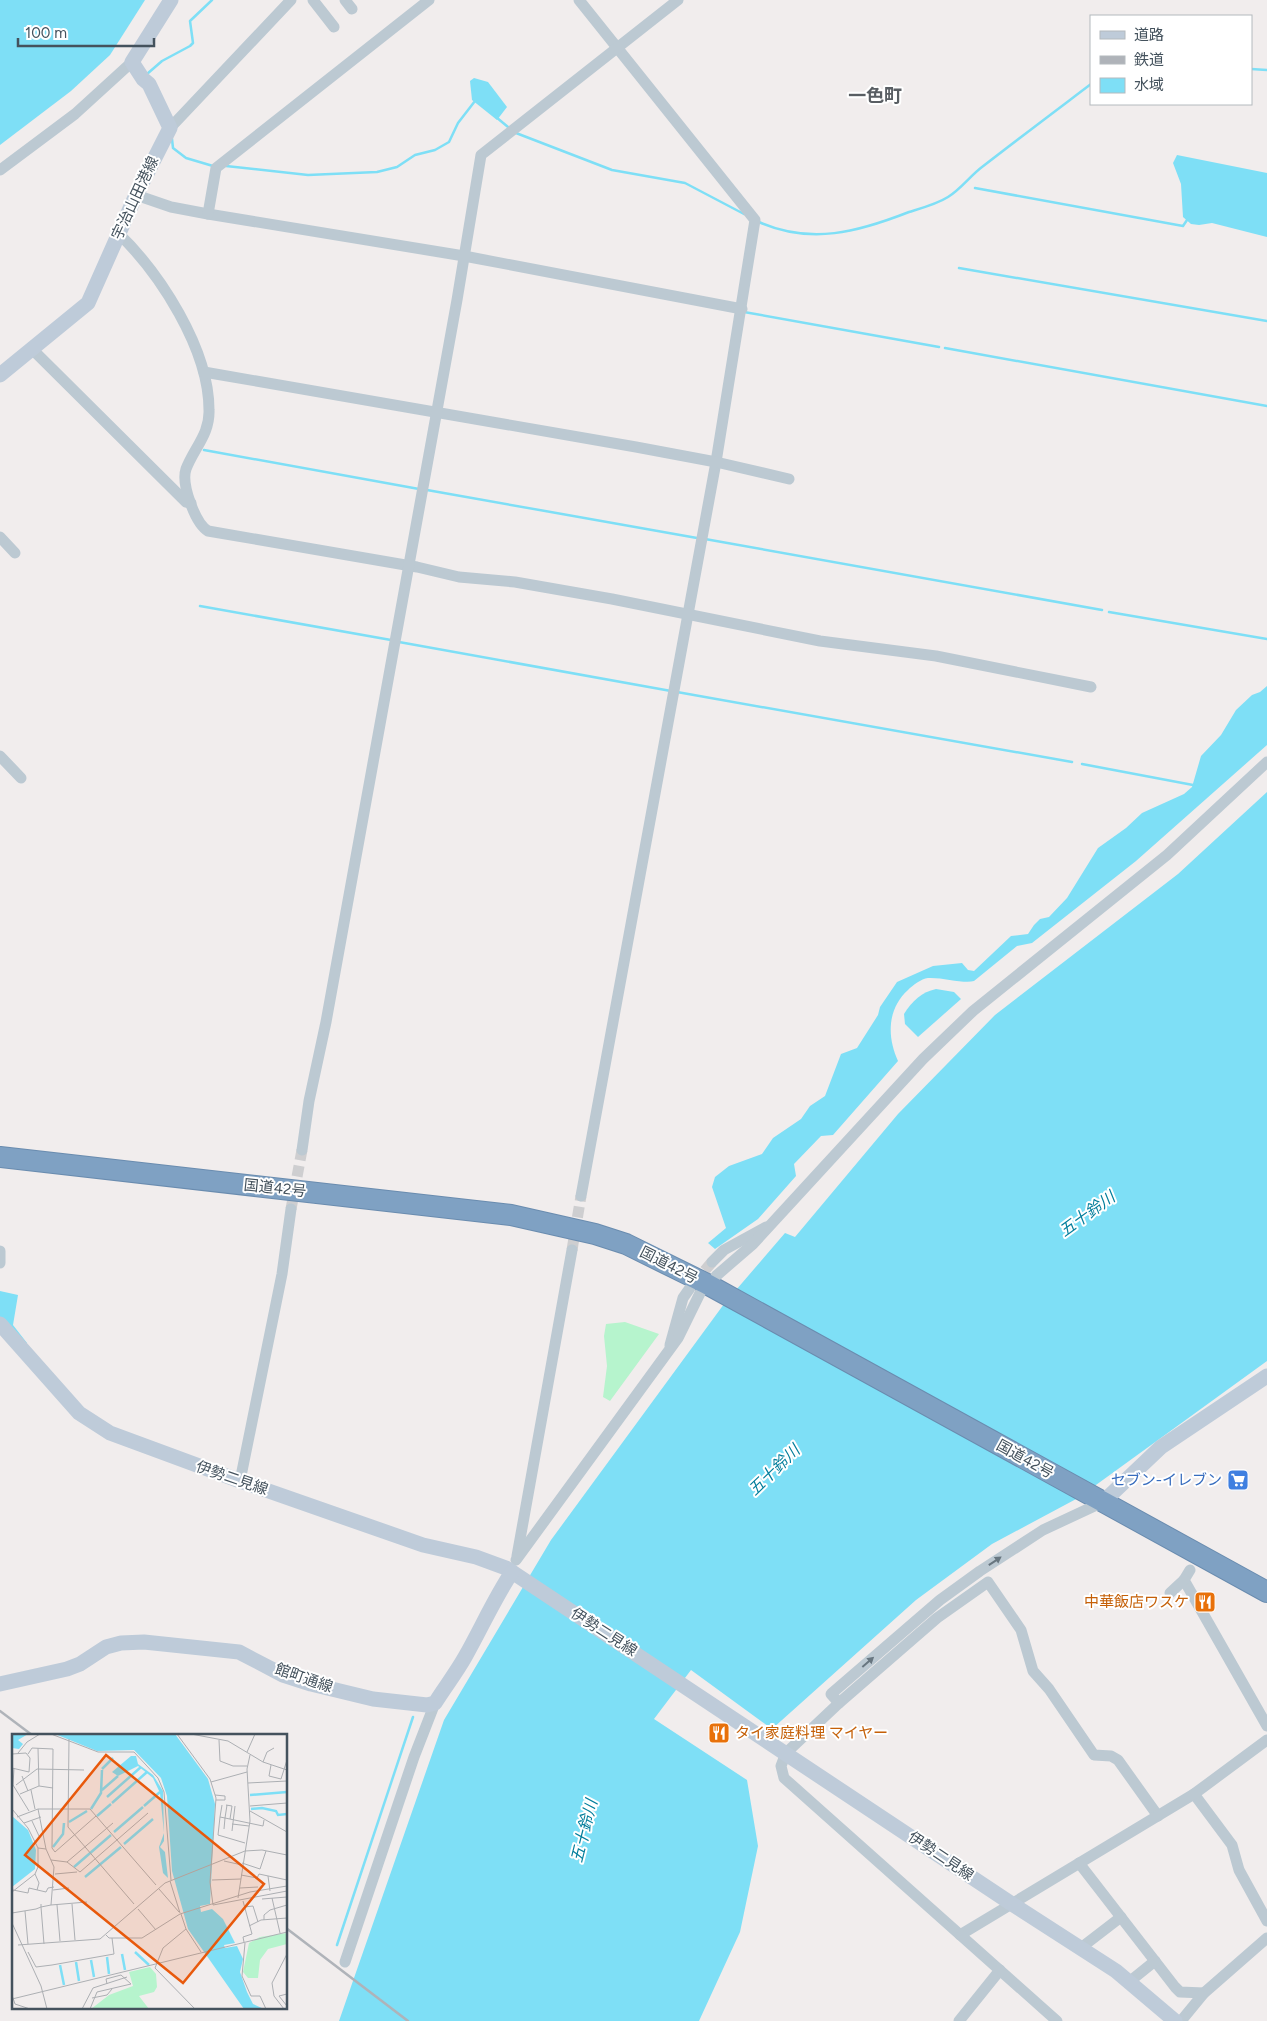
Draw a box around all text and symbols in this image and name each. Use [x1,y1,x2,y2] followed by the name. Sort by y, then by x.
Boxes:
[18,15,154,47] scale bar
[1090,15,1252,105] legend
[25,24,67,42] text: 100 m
[1134,26,1164,44] text: 道路
[1134,51,1164,69] text: 鉄道
[1134,76,1164,94] text: 水域
[848,85,902,107] district label: 一色町
[108,153,162,243] street label: 宇治山田港線
[243,1176,307,1200] street label: 国道42号
[1056,1186,1120,1240] water label: 五十鈴川
[637,1243,701,1287] street label: 国道42号
[993,1436,1057,1482] street label: 国道42号
[744,1440,805,1499] water label: 五十鈴川
[194,1457,270,1499] street label: 伊勢二見線
[1226,1468,1250,1492] supermarket icon: セブン-イレブン
[1111,1471,1222,1489] place label: セブン-イレブン
[988,1556,1002,1566] one-way arrow
[1193,1590,1217,1614] restaurant icon: 中華飯店ワスケ
[1084,1593,1189,1611] place label: 中華飯店ワスケ
[568,1604,640,1660] street label: 伊勢二見線
[862,1657,875,1668] one-way arrow
[273,1660,335,1696] street label: 館町通線
[707,1721,731,1745] restaurant icon: タイ家庭料理 マイヤー
[735,1724,888,1742] place label: タイ家庭料理 マイヤー
[12,1734,288,2008] inset map
[567,1796,601,1864] water label: 五十鈴川
[905,1828,977,1884] street label: 伊勢二見線

